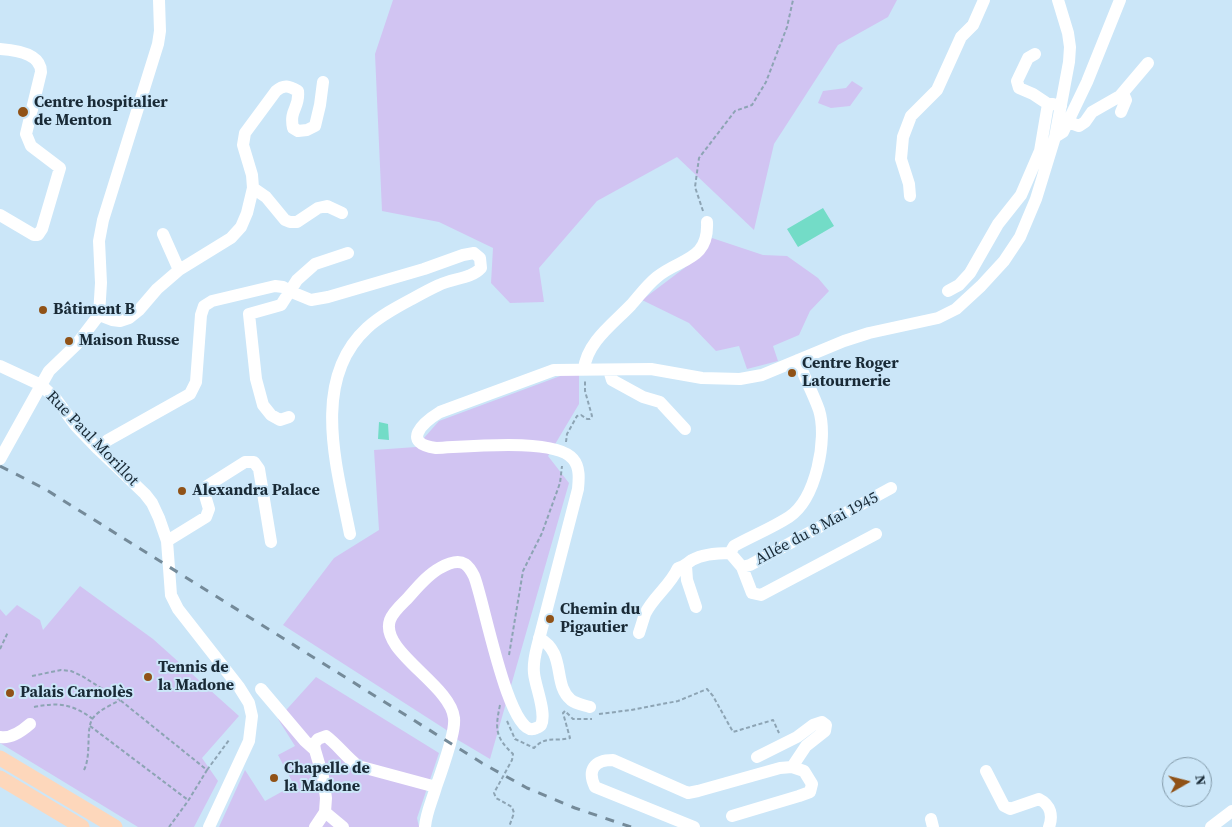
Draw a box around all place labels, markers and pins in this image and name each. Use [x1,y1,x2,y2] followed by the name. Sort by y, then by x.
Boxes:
[34,93,168,131] place label: Centre hospitalier de Menton
[16,105,30,119] marker: Centre hospitalier de Menton
[53,300,135,320] place label: Bâtiment B
[37,304,49,316] marker: Bâtiment B
[79,331,179,351] place label: Maison Russe
[63,335,75,347] marker: Maison Russe
[802,354,899,392] place label: Centre Roger Latournerie
[786,367,798,379] marker: Centre Roger Latournerie
[192,481,320,501] place label: Alexandra Palace
[176,485,188,497] marker: Alexandra Palace
[560,600,640,638] place label: Chemin du Pigautier
[544,613,556,625] marker: Chemin du Pigautier
[158,658,234,696] place label: Tennis de la Madone
[142,671,154,683] marker: Tennis de la Madone
[20,683,133,703] place label: Palais Carnolès
[4,687,16,699] marker: Palais Carnolès
[284,759,370,797] place label: Chapelle de la Madone
[268,772,280,784] marker: Chapelle de la Madone

